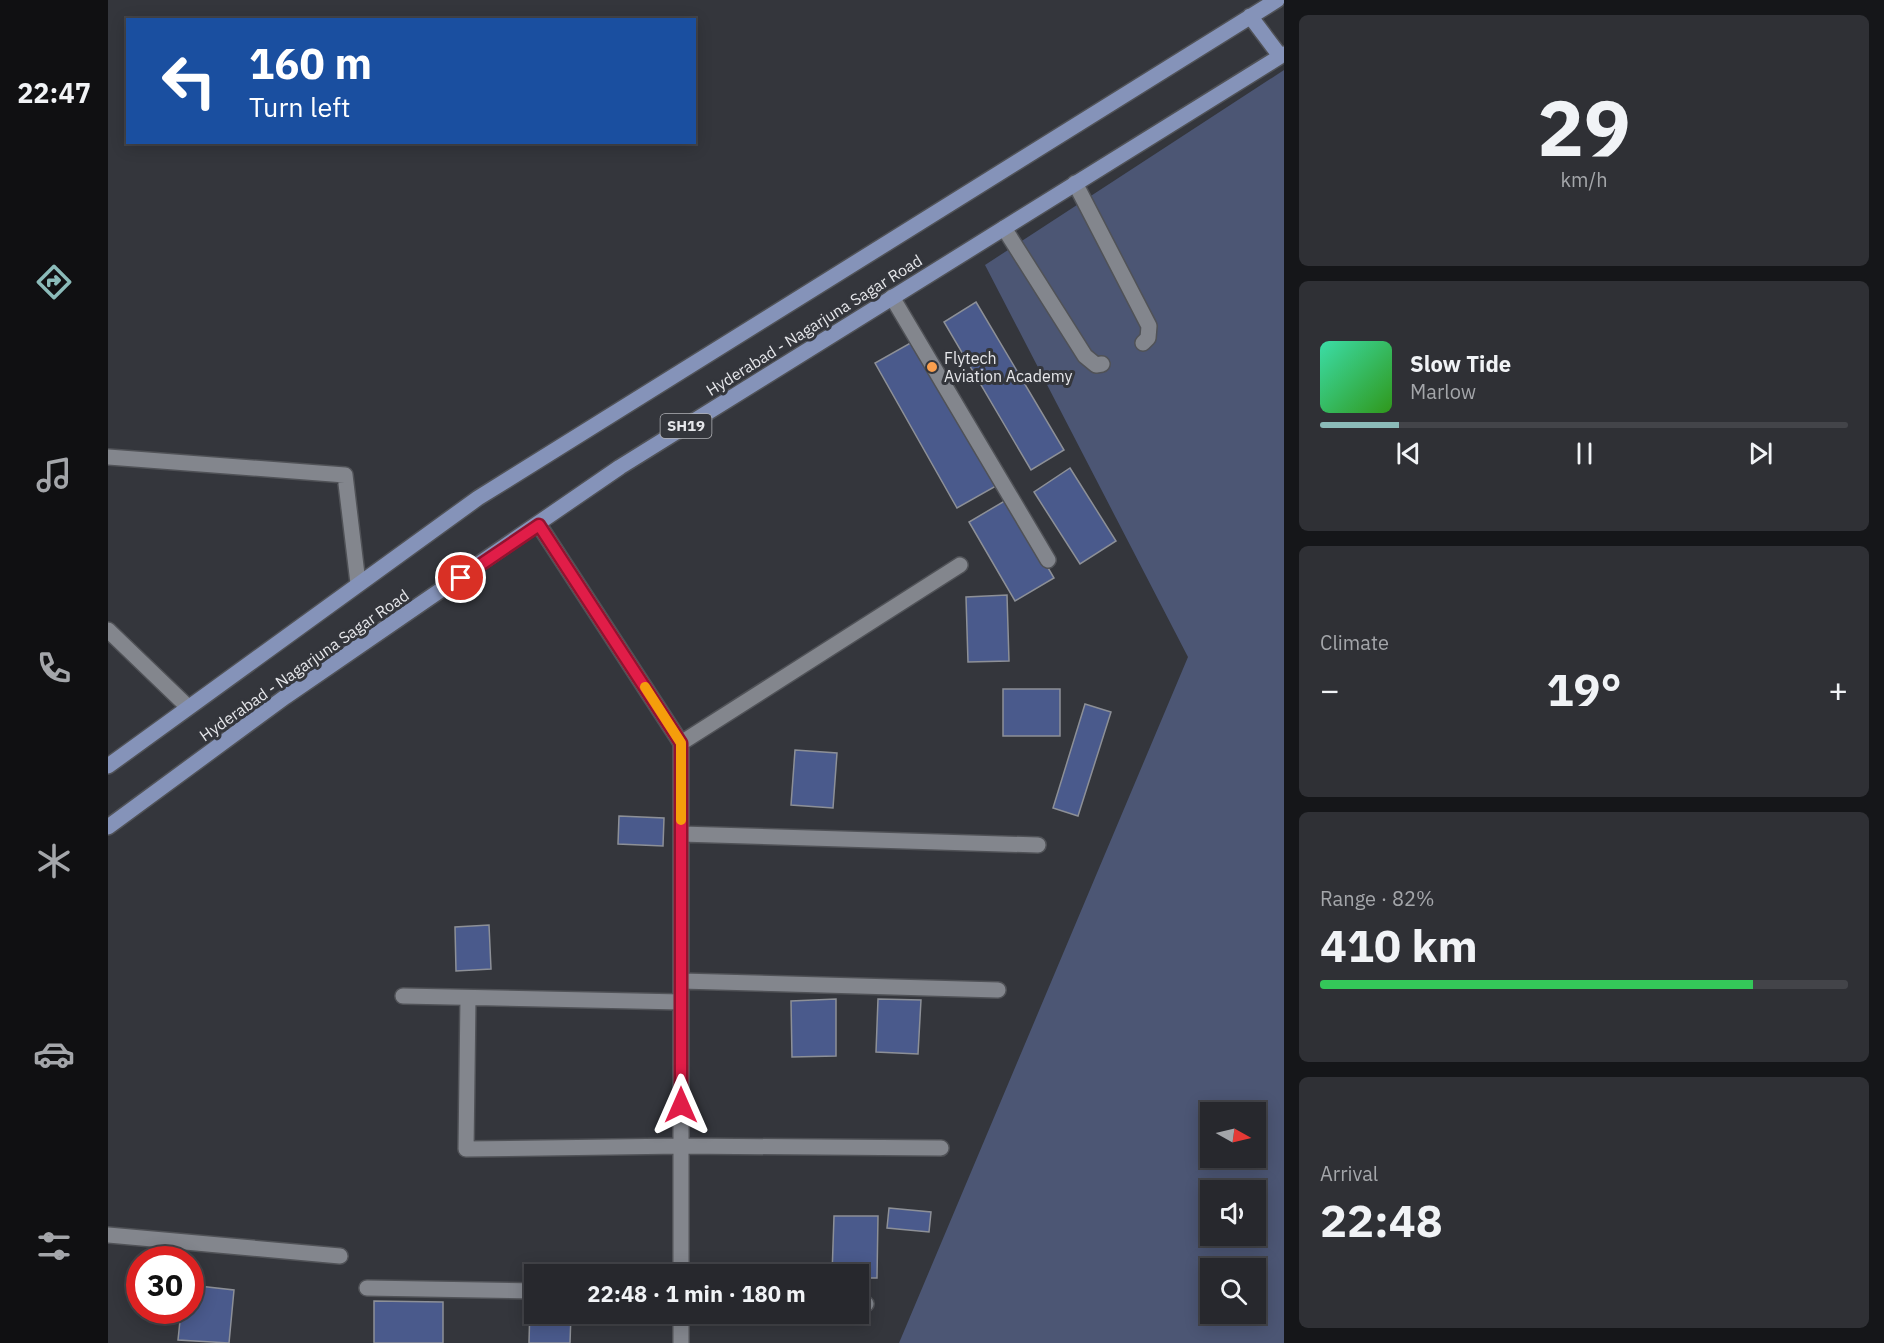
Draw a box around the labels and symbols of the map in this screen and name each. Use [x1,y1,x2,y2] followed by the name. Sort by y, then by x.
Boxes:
[702,250,926,400] street label: Hyderabad - Nagarjuna Sagar Road
[944,348,1073,386] place label: Flytech Aviation Academy
[925,360,939,374] marker: Flytech Aviation Academy
[660,414,712,438] road number: SH19
[435,552,486,603] pin
[195,585,413,745] street label: Hyderabad - Nagarjuna Sagar Road
[649,1073,713,1137] position arrow
[1200,1102,1266,1168] north arrow
[126,1246,204,1324] speed limit sign: 30

